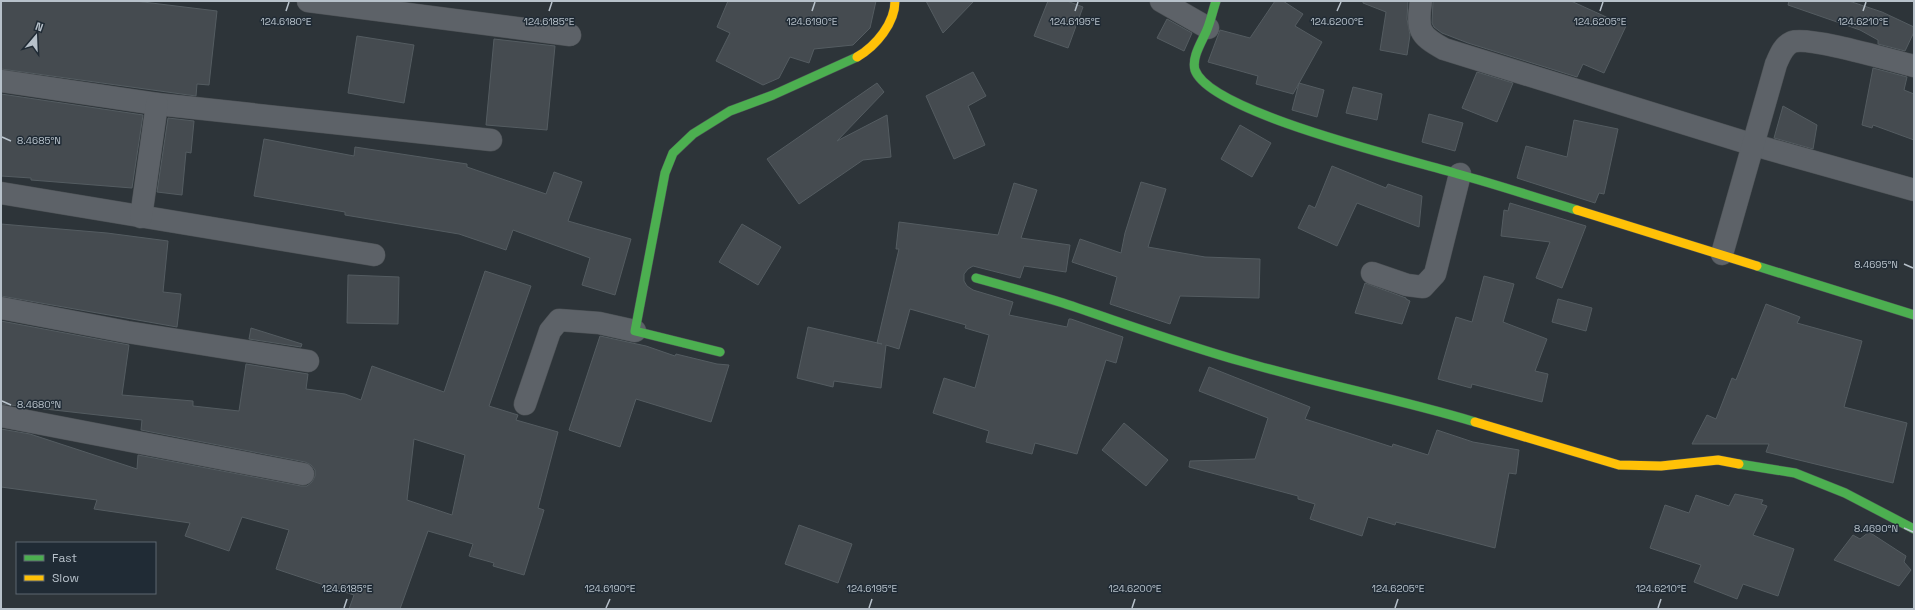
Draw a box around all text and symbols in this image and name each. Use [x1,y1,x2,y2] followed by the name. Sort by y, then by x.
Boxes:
[261,15,312,28] text: 124.6180°E
[524,15,575,28] text: 124.6185°E
[787,15,838,28] text: 124.6190°E
[1050,15,1101,28] text: 124.6195°E
[1311,15,1364,28] text: 124.6200°E
[1574,15,1627,28] text: 124.6205°E
[1838,15,1889,28] text: 124.6210°E
[16,16,56,56] north arrow
[33,19,45,34] text: N
[17,134,61,147] text: 8.4685°N
[1854,258,1898,271] text: 8.4695°N
[17,398,61,411] text: 8.4680°N
[1854,522,1898,535] text: 8.4690°N
[16,542,156,594] legend
[52,550,77,566] text: Fast
[52,570,79,586] text: Slow
[322,582,373,595] text: 124.6185°E
[585,582,636,595] text: 124.6190°E
[847,582,898,595] text: 124.6195°E
[1109,582,1162,595] text: 124.6200°E
[1372,582,1425,595] text: 124.6205°E
[1636,582,1687,595] text: 124.6210°E

